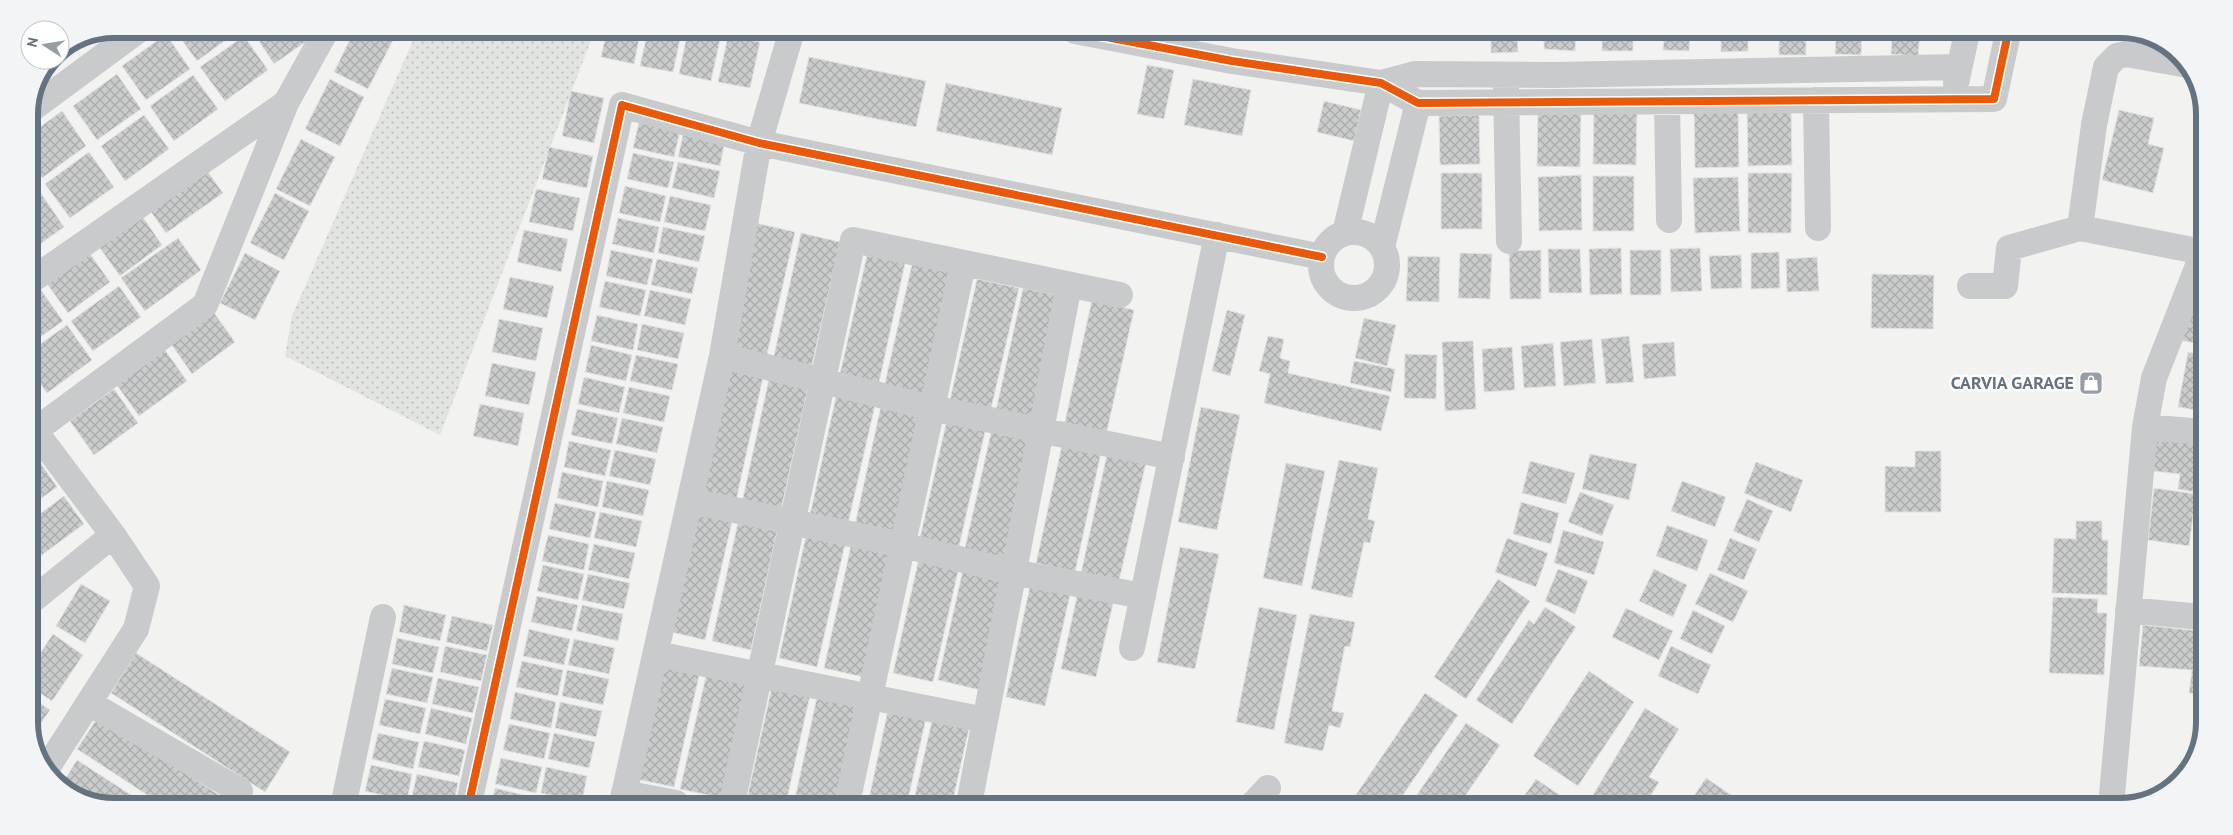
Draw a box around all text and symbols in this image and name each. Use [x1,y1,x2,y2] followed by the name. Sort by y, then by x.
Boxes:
[20,20,70,70] north arrow
[23,36,42,49] text: N
[2078,370,2104,396] shop icon: CARVIA GARAGE
[1951,371,2074,394] place label: CARVIA GARAGE

